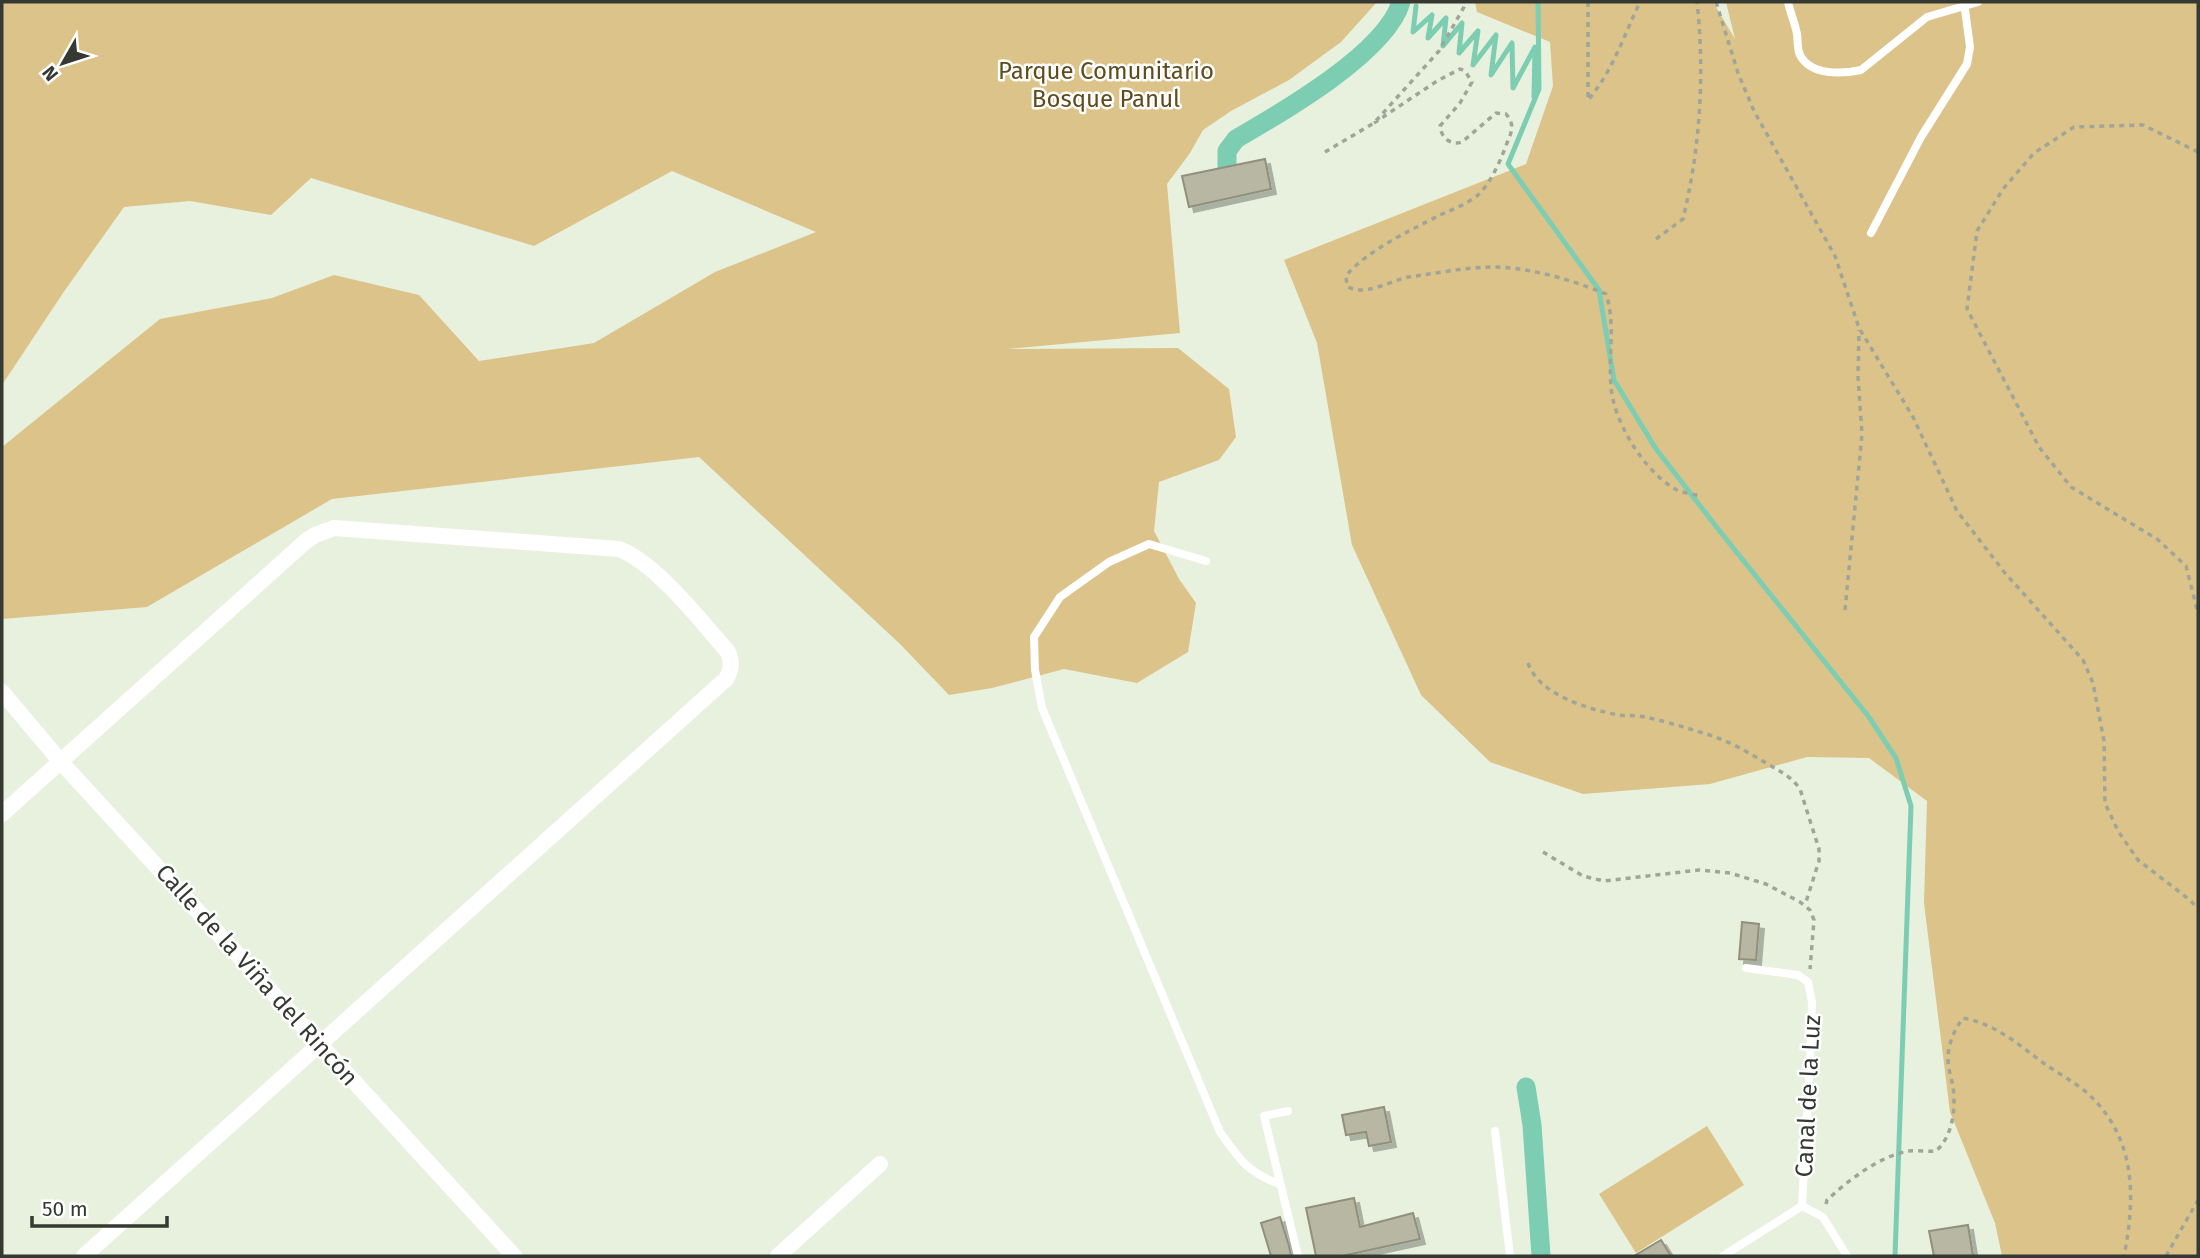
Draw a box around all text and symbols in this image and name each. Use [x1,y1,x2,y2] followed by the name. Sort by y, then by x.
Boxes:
[28,28,98,98] north arrow
[998,57,1214,113] park label: Parque Comunitario Bosque Panul
[37,61,63,86] text: N
[150,858,364,1092] street label: Calle de la Viña del Rincón
[1790,1014,1826,1178] street label: Canal de la Luz
[32,1184,166,1228] scale bar
[42,1196,88,1222] text: 50 m

